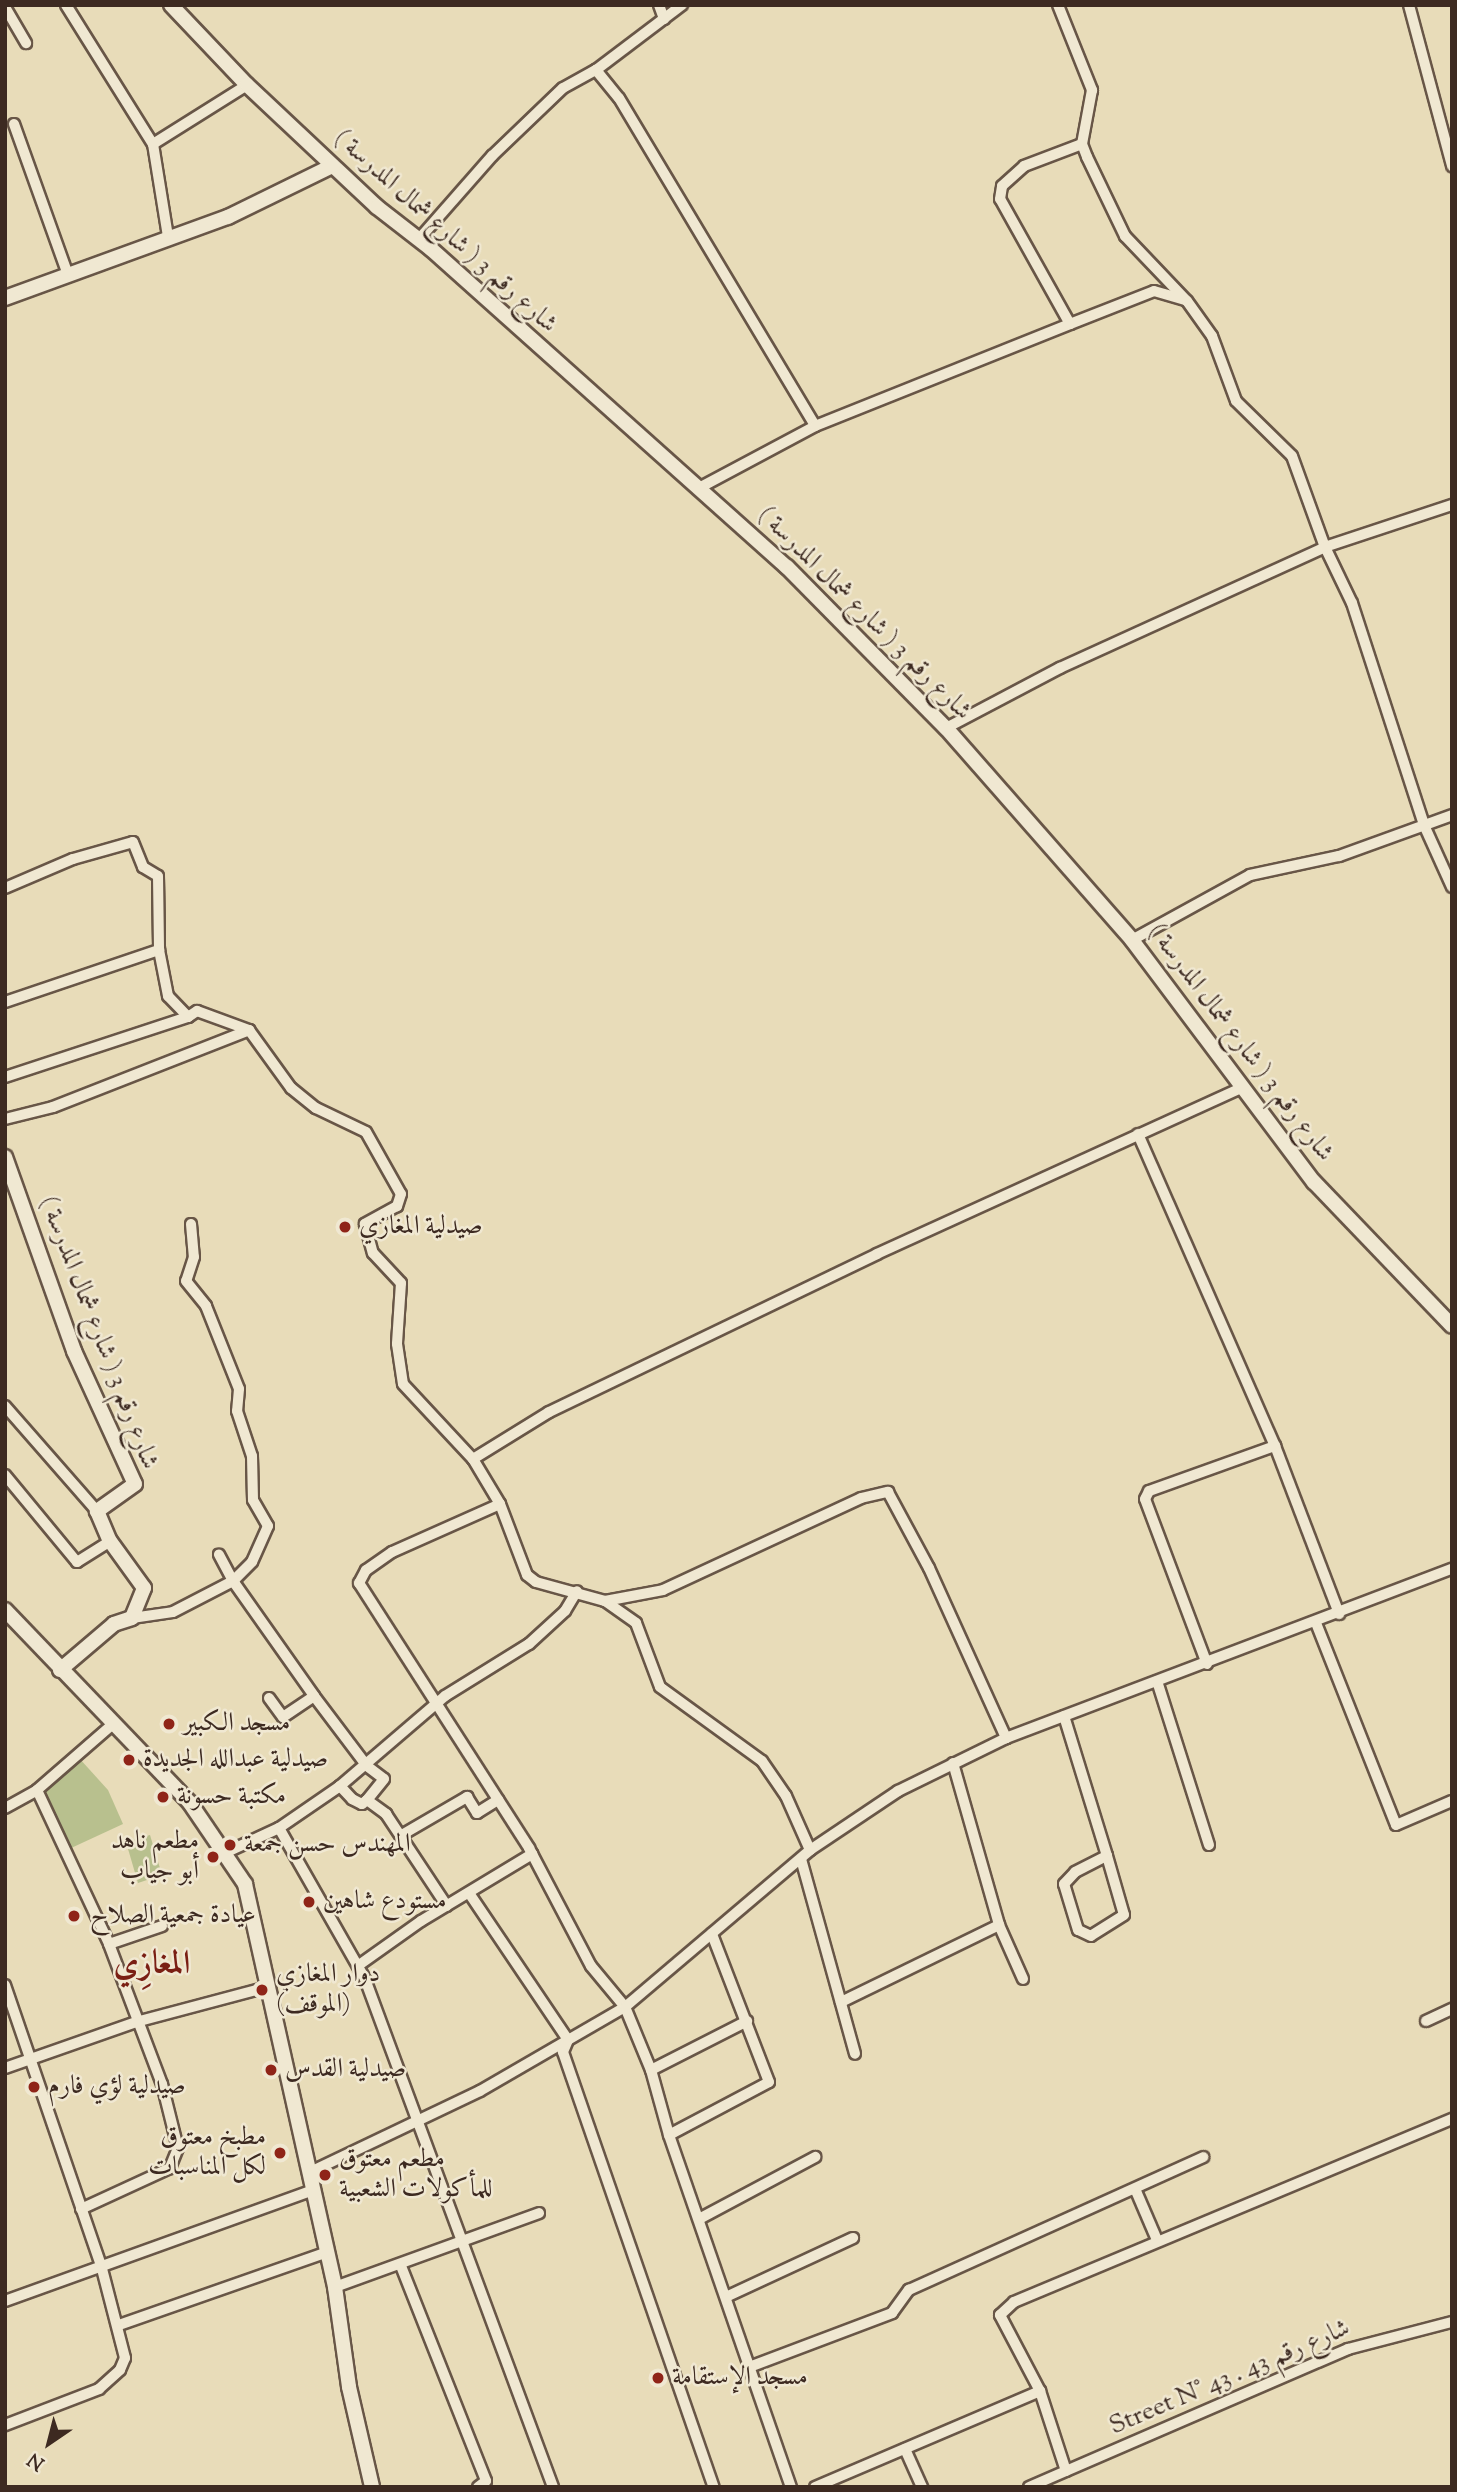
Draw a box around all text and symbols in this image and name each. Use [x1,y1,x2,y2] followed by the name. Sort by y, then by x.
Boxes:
[327,123,563,341] street label: شارع رقم 3 ( شارع شمال المدرسة )
[750,500,978,728] street label: شارع رقم 3 ( شارع شمال المدرسة )
[1140,918,1340,1168] street label: شارع رقم 3 ( شارع شمال المدرسة )
[31,1192,165,1474] street label: شارع رقم 3 ( شارع شمال المدرسة )
[359,1211,483,1243] place label: صيدلية المغازي
[337,1219,353,1235] marker: صيدلية المغازي
[183,1708,290,1740] place label: مسجد الكبير
[161,1716,177,1732] marker: مسجد الكبير
[143,1744,328,1776] place label: صيدلية عبدالله الجديدة
[121,1752,137,1768] marker: صيدلية عبدالله الجديدة
[177,1781,286,1813] place label: مكتبة حسونة
[155,1789,171,1805] marker: مكتبة حسونة
[111,1826,199,1888] place label: مطعم ناهد أبو جياب
[244,1829,411,1861] place label: المهندس حسن جمعة
[222,1837,238,1853] marker: المهندس حسن جمعة
[205,1849,221,1865] marker: مطعم ناهد أبو جياب
[323,1886,447,1918] place label: مستودع شاهين
[301,1894,317,1910] marker: مستودع شاهين
[90,1900,256,1932] place label: عيادة جمعية الصلاح
[64,1906,84,1926] marker: عيادة جمعية الصلاح
[114,1946,190,1986] district label: المغازِي
[276,1959,380,2021] place label: دوار المغازي (الموقف)
[254,1982,270,1998] marker: دوار المغازي (الموقف)
[285,2054,406,2086] place label: صيدلية القدس
[263,2062,279,2078] marker: صيدلية القدس
[48,2071,186,2103] place label: صيدلية لؤي فارم
[26,2079,42,2095] marker: صيدلية لؤي فارم
[148,2122,266,2184] place label: مطبخ معتوق لكل المناسبات
[339,2144,493,2206] place label: مطعم معتوق للمأكولات الشعبية
[272,2145,288,2161] marker: مطبخ معتوق لكل المناسبات
[317,2167,333,2183] marker: مطعم معتوق للمأكولات الشعبية
[1105,2313,1355,2443] street label: Street N° 43 . شارع رقم 43
[672,2362,808,2394] place label: مسجد الإستقامة
[650,2370,666,2386] marker: مسجد الإستقامة
[14,2408,84,2478] north arrow
[23,2445,51,2476] text: N

